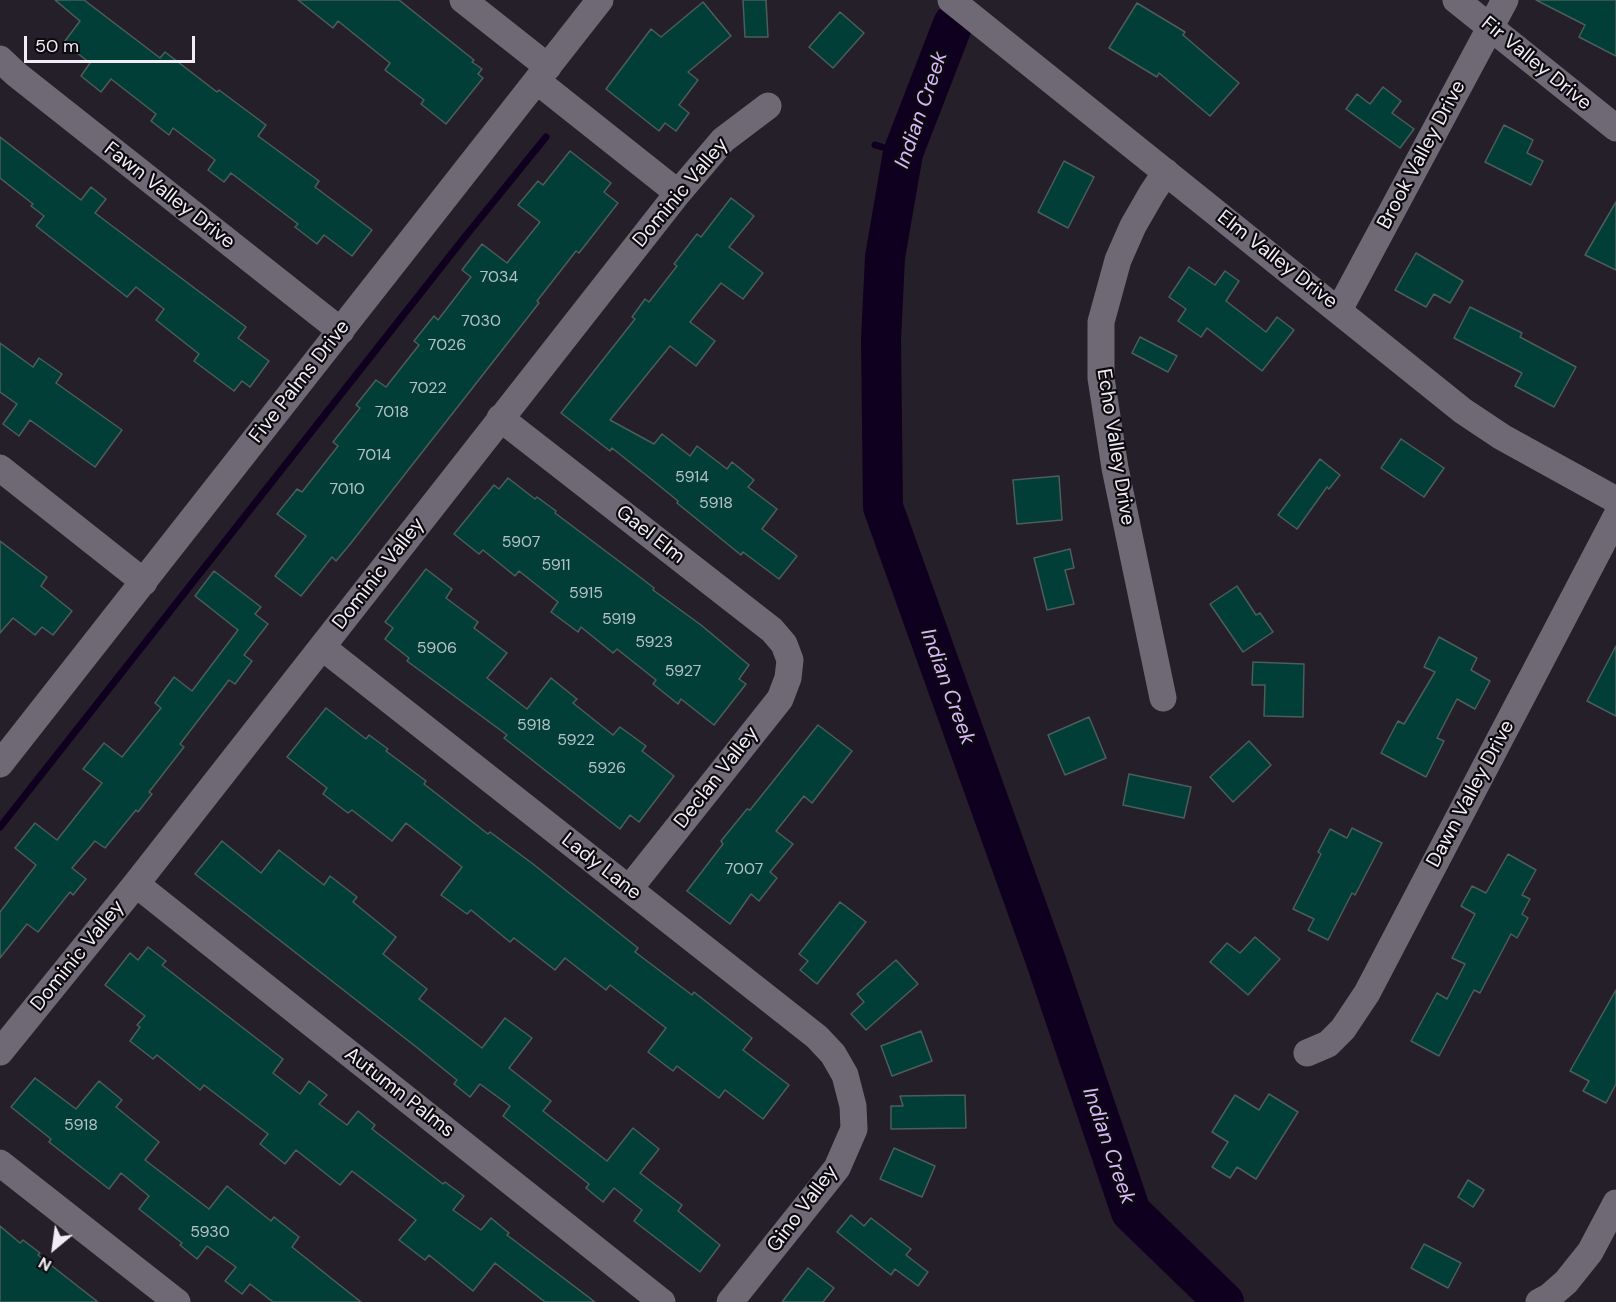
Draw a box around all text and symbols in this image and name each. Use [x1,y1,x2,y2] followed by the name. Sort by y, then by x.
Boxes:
[1476,12,1596,116] street label: Fir Valley Drive
[27,24,198,62] scale bar
[35,34,79,58] text: 50 m
[890,48,954,172] water label: Indian Creek
[1373,77,1471,233] street label: Brook Valley Drive
[628,133,734,253] street label: Dominic Valley
[99,137,239,255] street label: Fawn Valley Drive
[1212,206,1342,314] street label: Elm Valley Drive
[480,268,518,288] house number: 7034
[461,312,501,332] house number: 7030
[245,316,355,448] street label: Five Palms Drive
[428,336,466,356] house number: 7026
[1091,367,1139,527] street label: Echo Valley Drive
[409,379,447,399] house number: 7022
[375,403,409,423] house number: 7018
[357,446,391,466] house number: 7014
[675,468,709,488] house number: 5914
[329,480,365,500] house number: 7010
[699,494,733,514] house number: 5918
[611,501,689,569] street label: Gael Elm
[328,513,430,635] street label: Dominic Valley
[502,533,540,553] house number: 5907
[541,556,571,576] house number: 5911
[569,584,603,604] house number: 5915
[602,610,636,630] house number: 5919
[914,625,980,749] water label: Indian Creek
[635,633,673,653] house number: 5923
[417,639,457,659] house number: 5906
[665,662,701,682] house number: 5927
[517,716,551,736] house number: 5918
[1422,716,1520,872] street label: Dawn Valley Drive
[670,722,764,834] street label: Declan Valley
[557,731,595,751] house number: 5922
[588,759,626,779] house number: 5926
[556,828,646,906] street label: Lady Lane
[725,860,763,880] house number: 7007
[26,896,130,1016] street label: Dominic Valley
[339,1043,459,1143] street label: Autumn Palms
[1076,1084,1140,1208] water label: Indian Creek
[64,1116,98,1136] house number: 5918
[762,1161,844,1257] street label: Gino Valley
[24,1218,84,1278] north arrow
[190,1223,230,1243] house number: 5930
[35,1252,55,1276] text: N

